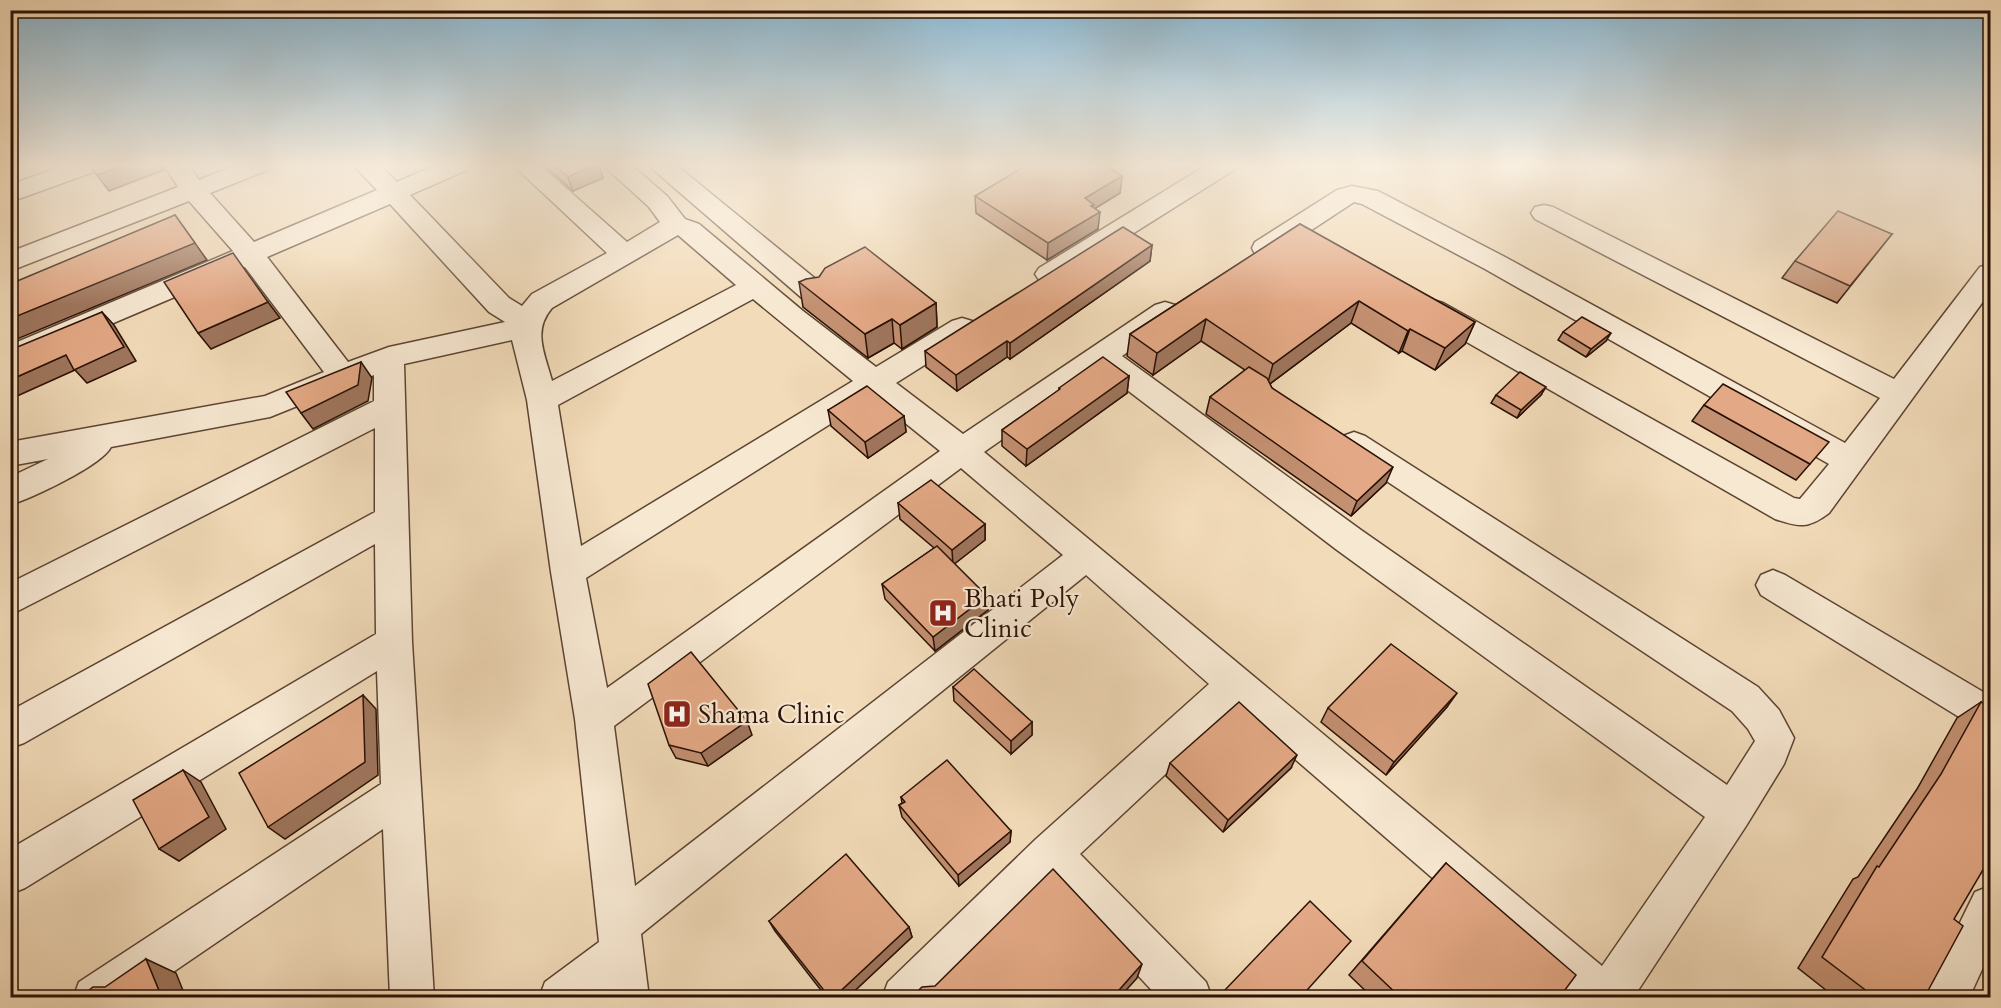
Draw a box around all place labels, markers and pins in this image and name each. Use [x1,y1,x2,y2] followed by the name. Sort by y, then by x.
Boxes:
[964,581,1080,646] place label: Bhati Poly Clinic
[927,597,959,629] hospital icon: Bhati Poly Clinic
[698,697,845,732] place label: Shama Clinic
[661,698,693,730] hospital icon: Shama Clinic

